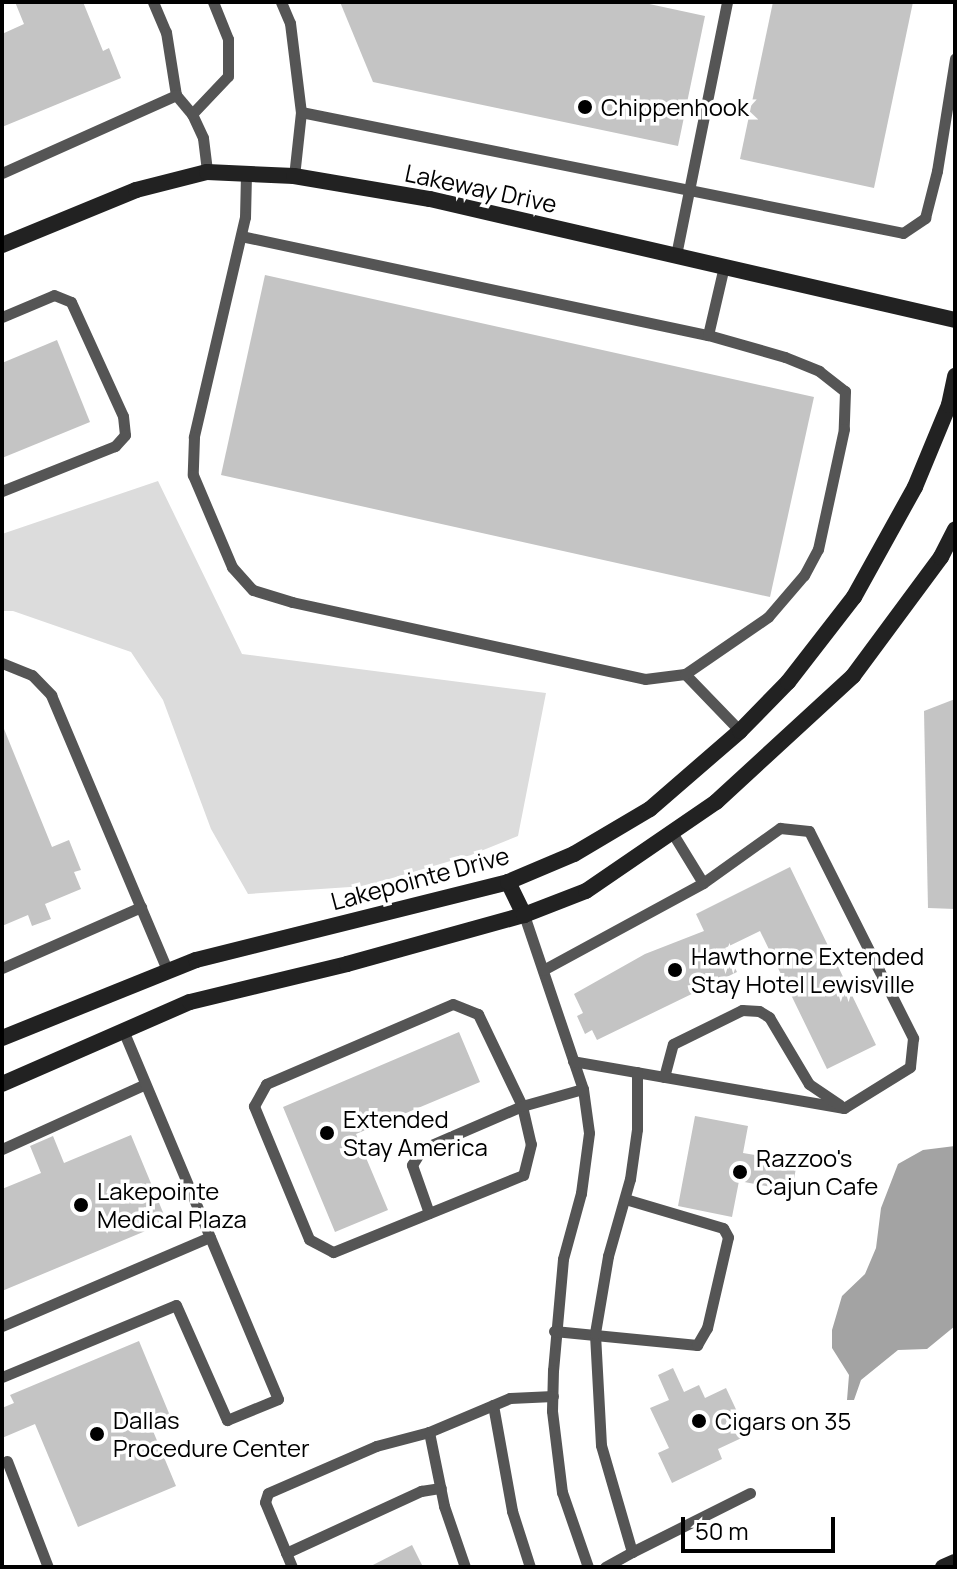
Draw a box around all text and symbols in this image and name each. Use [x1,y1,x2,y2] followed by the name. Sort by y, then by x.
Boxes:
[601,93,749,121] place label: Chippenhook
[576,98,594,116] marker: Chippenhook
[402,158,560,218] street label: Lakeway Drive
[328,840,512,916] street label: Lakepointe Drive
[691,942,924,998] place label: Hawthorne Extended Stay Hotel Lewisville
[666,961,684,979] marker: Hawthorne Extended Stay Hotel Lewisville
[343,1105,488,1161] place label: Extended Stay America
[318,1124,336,1142] marker: Extended Stay America
[756,1144,878,1200] place label: Razzoo's Cajun Cafe
[731,1163,749,1181] marker: Razzoo's Cajun Cafe
[97,1177,247,1233] place label: Lakepointe Medical Plaza
[72,1196,90,1214] marker: Lakepointe Medical Plaza
[113,1406,310,1462] place label: Dallas Procedure Center
[715,1407,851,1435] place label: Cigars on 35
[690,1412,708,1430] marker: Cigars on 35
[88,1425,106,1443] marker: Dallas Procedure Center
[685,1501,839,1551] scale bar
[695,1514,749,1547] text: 50 m

